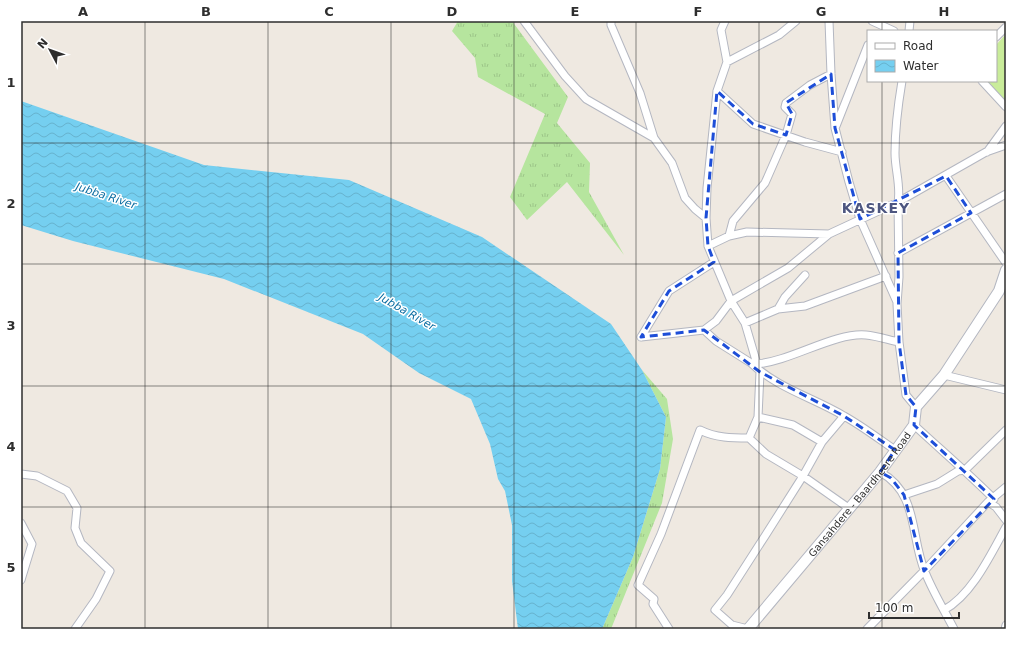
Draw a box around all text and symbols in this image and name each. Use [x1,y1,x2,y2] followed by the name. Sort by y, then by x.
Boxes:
[78,4,88,19] text: A
[201,4,211,19] text: B
[324,4,334,19] text: C
[447,4,458,19] text: D
[571,4,579,19] text: E
[694,4,702,19] text: F
[816,4,826,19] text: G
[939,4,949,19] text: H
[30,30,70,70] north arrow
[867,30,997,82] legend
[35,36,51,52] text: N
[903,39,933,53] text: Road
[903,59,939,73] text: Water
[6,75,16,90] text: 1
[72,179,139,212] water label: Jubba River
[6,196,16,211] text: 2
[842,200,910,216] district label: KASKEY
[375,290,439,334] water label: Jubba River
[6,318,16,333] text: 3
[806,430,913,559] street label: Gansahdere - Baardheere Road
[6,439,16,454] text: 4
[6,560,16,575] text: 5
[869,594,959,620] scale bar
[875,601,913,615] text: 100 m

